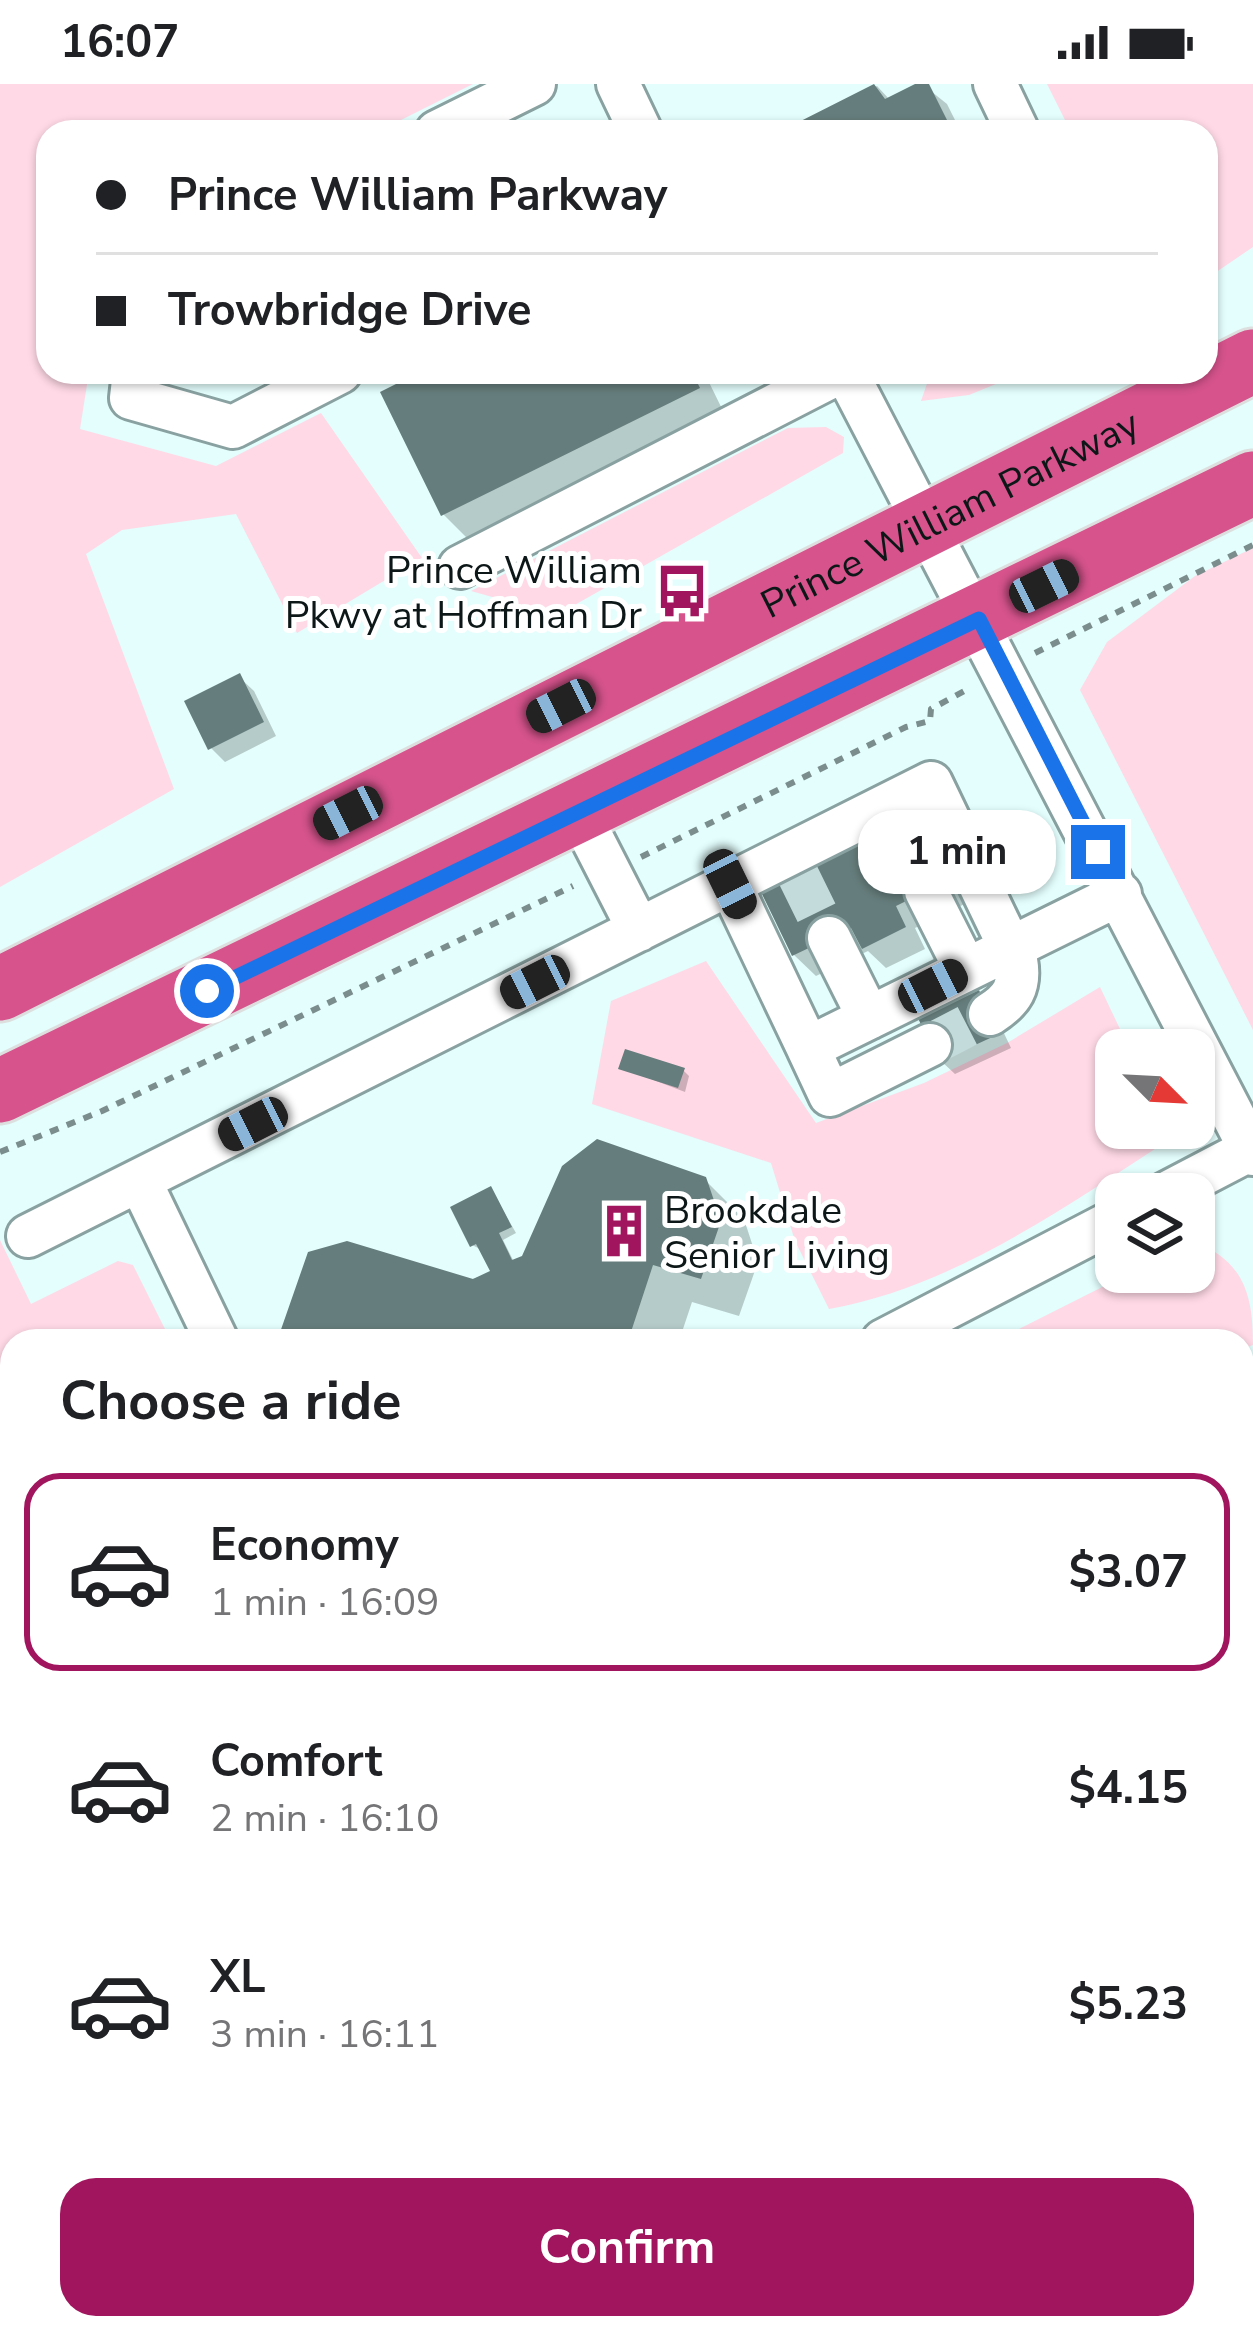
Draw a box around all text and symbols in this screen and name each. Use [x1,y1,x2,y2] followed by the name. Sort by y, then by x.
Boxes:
[60,12,179,73] text: 16:07
[168,165,668,226] text: Prince William Parkway
[168,280,531,341] text: Trowbridge Drive
[752,398,1148,631] street label: Prince William Parkway
[285,544,642,642] place label: Prince William Pkwy at Hoffman Dr
[1004,554,1084,618] car
[653,562,711,620] bus stop icon: Prince William Pkwy at Hoffman Dr
[521,674,601,738] car
[308,781,388,845] car
[858,810,1056,894] callout: 1 min
[907,825,1007,878] text: 1 min
[1071,825,1125,879] route end
[698,844,762,924] car
[495,950,575,1014] car
[893,954,973,1018] car
[180,964,234,1018] route start
[1095,1029,1215,1149] north arrow
[1095,1029,1215,1293] map controls
[213,1092,293,1156] car
[1095,1173,1215,1293] button: layers
[664,1184,890,1282] place label: Brookdale Senior Living
[595,1202,653,1260] building icon: Brookdale Senior Living
[60,1364,401,1438] text: Choose a ride
[210,1515,399,1576] text: Economy
[66,1518,174,1626] icon: car
[1069,1542,1188,1603] text: $3.07
[210,1576,439,1629] text: 1 min · 16:09
[210,1731,382,1792] text: Comfort
[66,1734,174,1842] icon: car
[1069,1758,1188,1819] text: $4.15
[210,1792,439,1845] text: 2 min · 16:10
[210,1947,266,2008] text: XL
[66,1950,174,2058] icon: car
[1069,1974,1188,2035] text: $5.23
[210,2008,439,2061] text: 3 min · 16:11
[60,2178,1194,2316] button: Confirm

